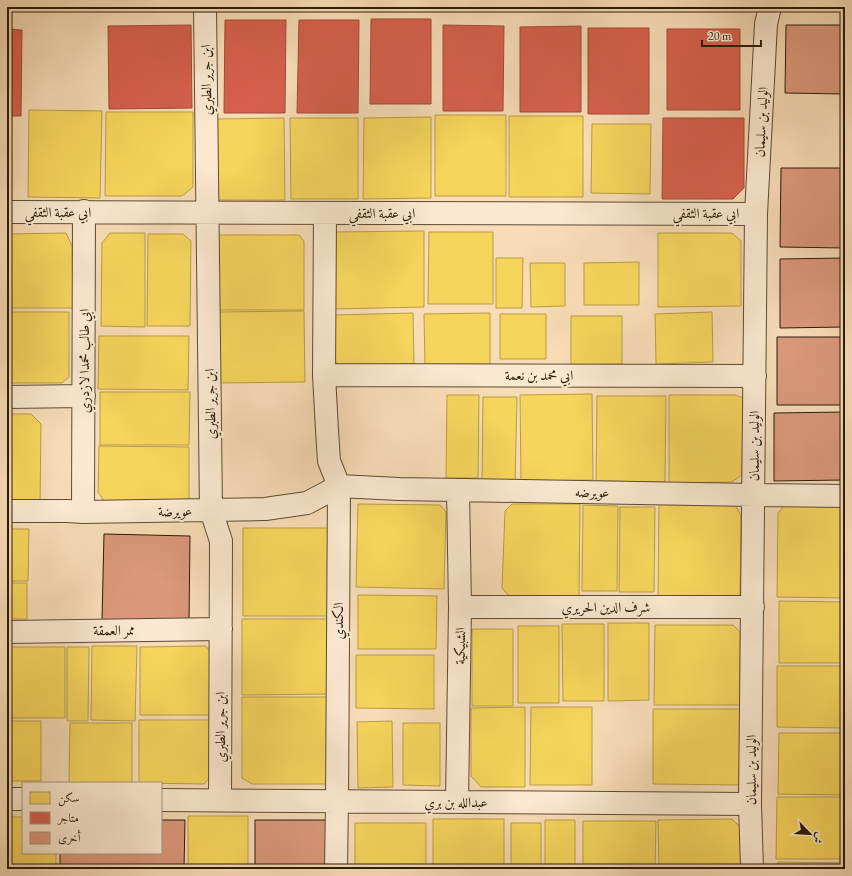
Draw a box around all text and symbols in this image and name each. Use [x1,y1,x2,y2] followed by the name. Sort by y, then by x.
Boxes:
[702,22,761,48] scale bar
[708,28,732,44] text: 20 m
[196,44,219,116] street label: ابن جرير الطبري
[750,86,772,158] street label: الوليد بن سليمان
[25,203,91,226] street label: ابي عقبة الثقفي
[349,204,415,227] street label: ابي عقبة الثقفي
[673,204,739,227] street label: ابي عقبة الثقفي
[75,309,96,413] street label: ابي طالب محمدا لازدري
[505,366,573,387] street label: ابي محمد بن نعمة
[200,368,223,440] street label: ابن جرير الطبري
[745,411,763,481] street label: الوليد بن سليمان
[575,483,609,501] street label: عويرضه
[158,502,192,520] street label: عويرضة
[562,598,651,619] street label: شرف الدين الحريري
[329,602,350,640] street label: الكندي
[93,621,135,639] street label: ممر العمقة
[451,627,469,665] street label: الشبيكية
[211,692,232,762] street label: ابن جرير الطبري
[742,735,760,805] street label: الوليد بن سليمان
[22,782,162,854] legend
[58,790,79,807] text: سكن
[424,793,488,814] street label: عبدالله بن بري
[56,810,79,826] text: متاجر
[790,814,830,854] north arrow
[58,830,81,846] text: أخرى
[810,830,828,846] text: ش

